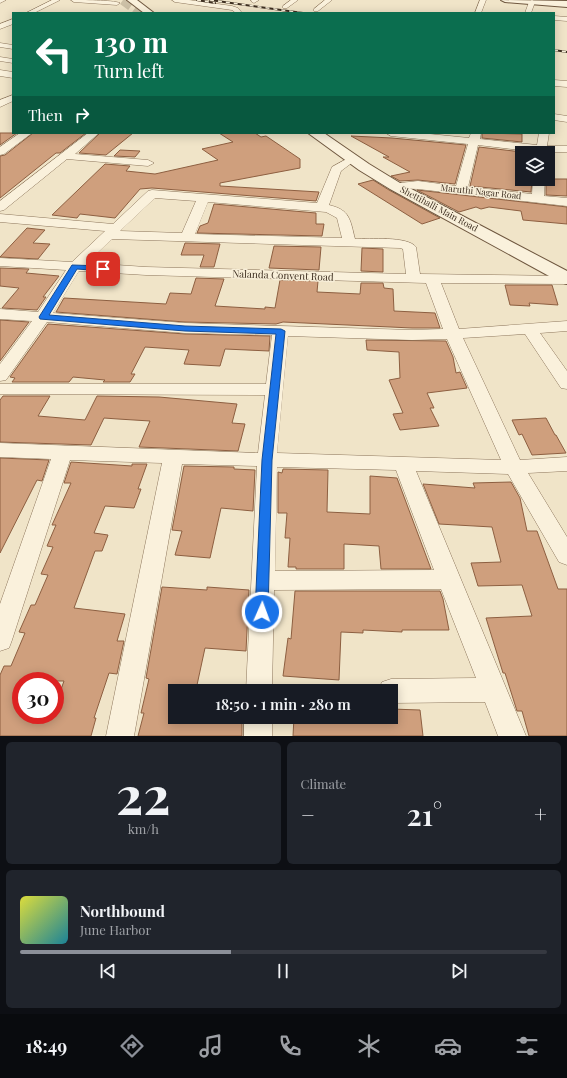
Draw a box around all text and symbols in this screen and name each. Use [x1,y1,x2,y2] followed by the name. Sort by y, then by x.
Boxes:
[94,23,168,60] text: 130 m
[28,28,80,80] icon: left
[94,59,164,83] text: Turn left
[71,104,93,126] icon: right
[28,105,63,125] text: Then
[515,146,555,186] map controls
[515,146,555,186] button: layers
[440,181,523,201] street label: Maruthi Nagar Road
[399,183,481,234] street label: Shettihalli Main Road
[86,252,120,286] pin
[92,258,114,280] icon: arrive
[232,266,334,284] street label: Nalanda Convent Road
[241,591,283,633] position arrow
[12,672,64,724] speed limit sign: 30
[215,694,351,714] text: 18:50 · 1 min · 280 m
[116,759,170,828] text: 22
[301,775,346,792] text: Climate
[406,794,442,834] text: 21°
[301,799,315,829] text: −
[534,799,547,829] text: +
[128,820,159,837] text: km/h
[80,901,165,921] text: Northbound
[80,921,151,938] text: June Harbor
[97,960,119,982] icon: previous
[272,960,294,982] icon: pause
[448,960,470,982] icon: next
[118,1032,146,1060] icon: directions
[197,1032,225,1060] icon: music
[276,1032,304,1060] icon: phone
[355,1032,383,1060] icon: climate
[434,1032,462,1060] icon: car
[513,1032,541,1060] icon: filters
[26,1034,67,1058] text: 18:49

